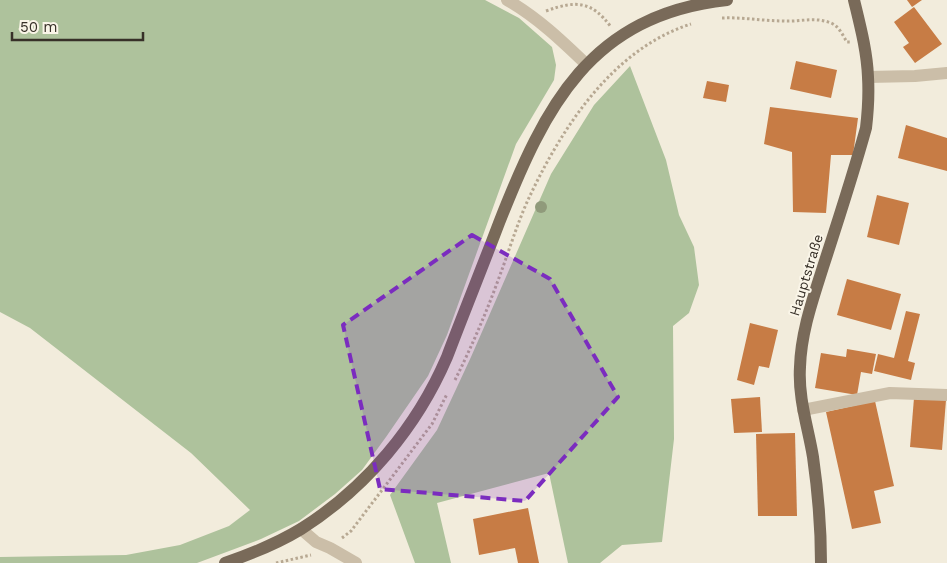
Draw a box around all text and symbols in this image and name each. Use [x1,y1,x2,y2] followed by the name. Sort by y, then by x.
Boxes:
[12,10,144,42] scale bar
[20,18,57,36] text: 50 m
[786,232,826,318] street label: Hauptstraße

